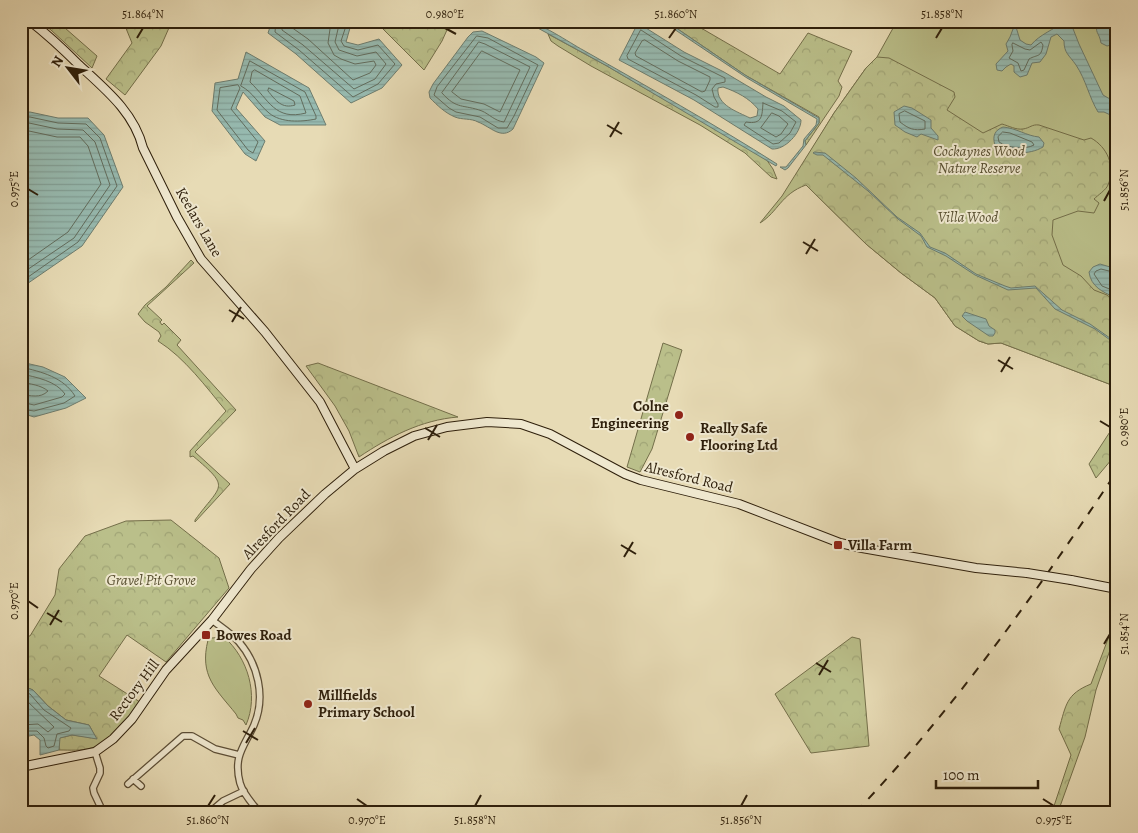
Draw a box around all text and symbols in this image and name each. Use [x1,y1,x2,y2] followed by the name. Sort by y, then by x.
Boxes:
[122,6,164,22] text: 51.864°N
[426,6,464,22] text: 0.980°E
[655,6,698,22] text: 51.860°N
[921,6,963,22] text: 51.858°N
[42,42,92,92] north arrow
[47,52,68,71] text: N
[933,141,1025,178] park label: Cockaynes Wood Nature Reserve
[1116,169,1132,211] text: 51.856°N
[6,171,22,207] text: 0.975°E
[171,184,227,261] street label: Keelars Lane
[938,207,998,227] park label: Villa Wood
[591,396,669,433] place label: Colne Engineering
[1116,408,1132,446] text: 0.980°E
[673,409,685,421] marker: Colne Engineering
[700,418,779,455] place label: Really Safe Flooring Ltd
[684,431,696,443] marker: Really Safe Flooring Ltd
[642,456,736,498] street label: Alresford Road
[237,484,315,564] street label: Alresford Road
[847,535,913,555] place label: Villa Farm
[832,539,844,551] marker: Villa Farm
[106,570,196,590] park label: Gravel Pit Grove
[6,582,22,620] text: 0.970°E
[1116,613,1132,655] text: 51.854°N
[216,625,293,645] place label: Bowes Road
[200,629,212,641] marker: Bowes Road
[104,655,164,725] street label: Rectory Hill
[318,685,415,722] place label: Millfields Primary School
[302,698,314,710] marker: Millfields Primary School
[936,758,1038,790] scale bar
[943,765,980,785] text: 100 m
[187,812,230,828] text: 51.860°N
[348,812,386,828] text: 0.970°E
[454,812,496,828] text: 51.858°N
[720,812,762,828] text: 51.856°N
[1036,812,1072,828] text: 0.975°E

